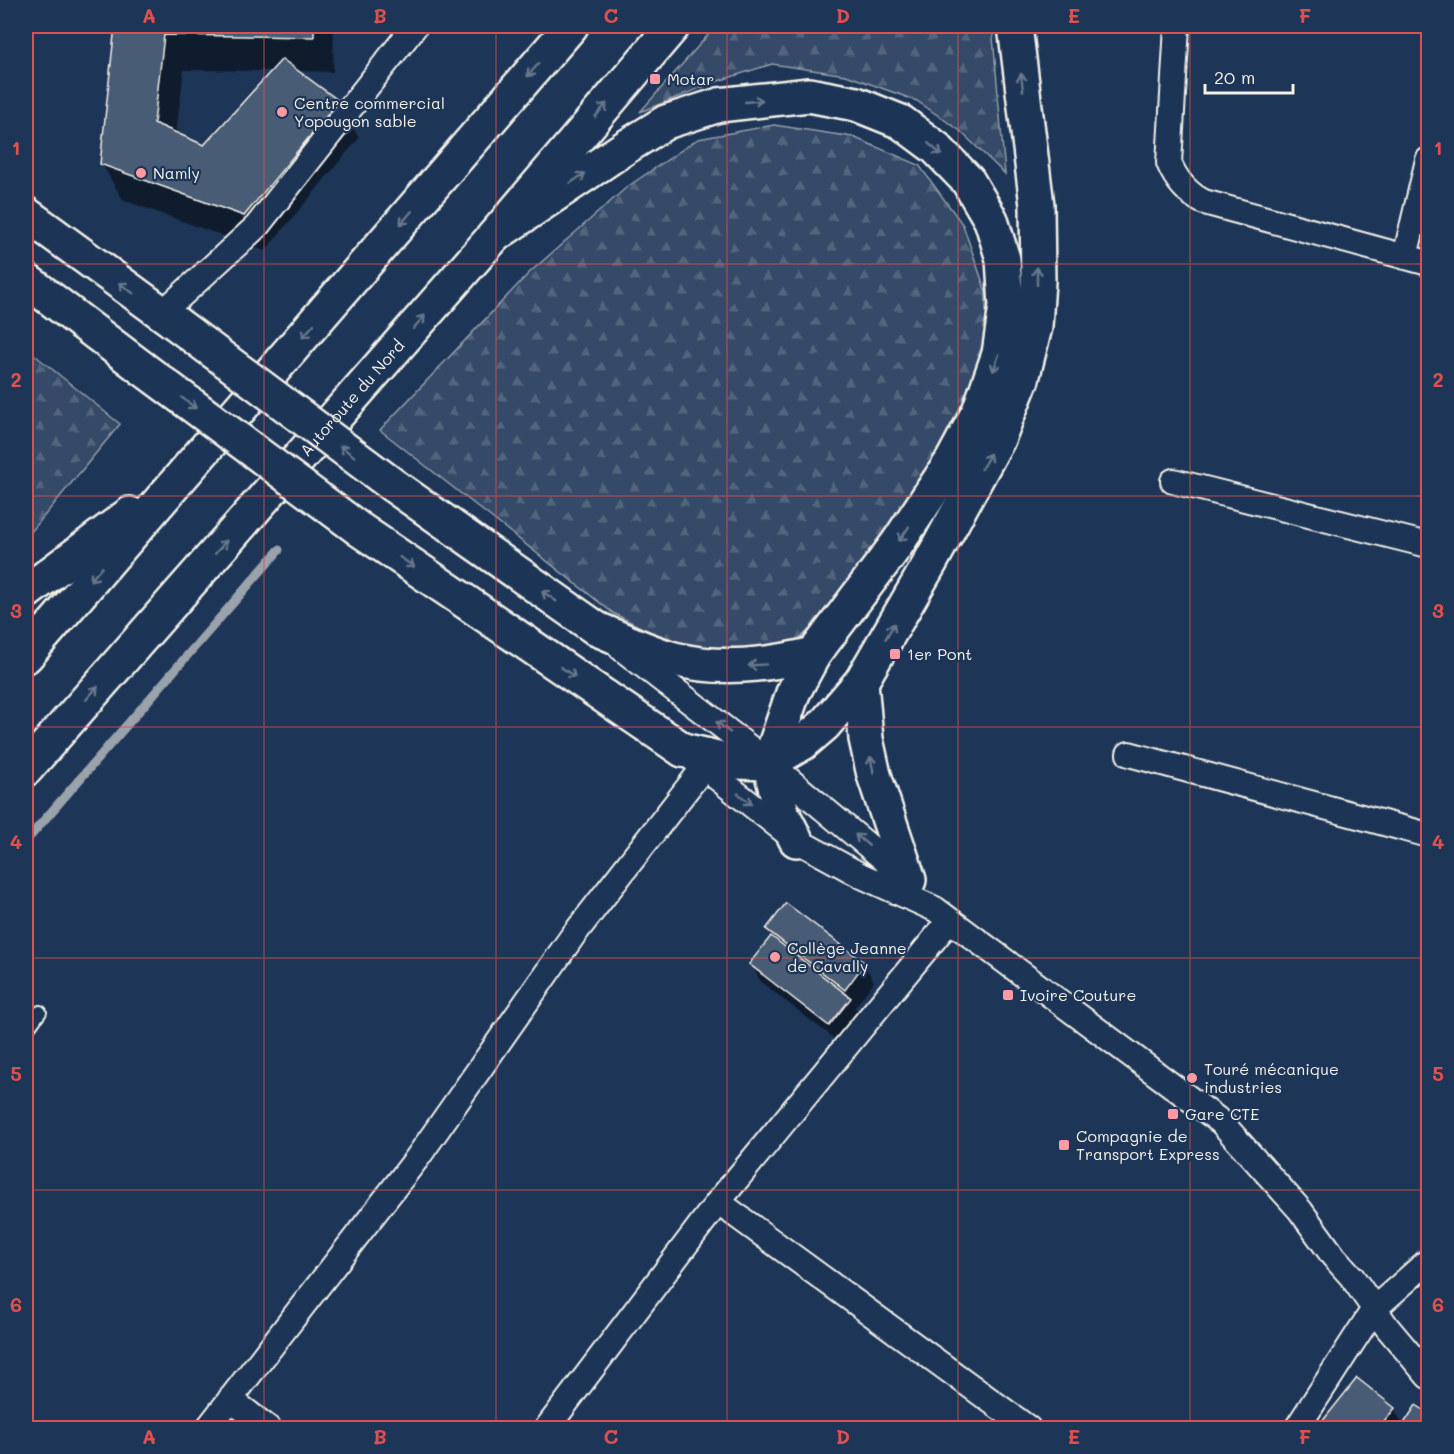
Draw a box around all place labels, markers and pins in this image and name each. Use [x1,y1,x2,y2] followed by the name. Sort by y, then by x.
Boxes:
[667,68,714,89] place label: Motar
[648,72,662,86] marker: Motar
[294,92,445,131] place label: Centre commercial Yopougon sable
[275,105,289,119] marker: Centre commercial Yopougon sable
[153,162,200,183] place label: Namly
[134,166,148,180] marker: Namly
[907,643,972,664] place label: 1er Pont
[888,647,902,661] marker: 1er Pont
[787,937,907,976] place label: Collège Jeanne de Cavally
[768,950,782,964] marker: Collège Jeanne de Cavally
[1020,984,1136,1005] place label: Ivoire Couture
[1001,988,1015,1002] marker: Ivoire Couture
[1204,1058,1339,1097] place label: Touré mécanique industries
[1185,1071,1199,1085] marker: Touré mécanique industries
[1185,1103,1259,1124] place label: Gare CTE
[1166,1107,1180,1121] marker: Gare CTE
[1076,1125,1220,1164] place label: Compagnie de Transport Express
[1057,1138,1071,1152] marker: Compagnie de Transport Express

